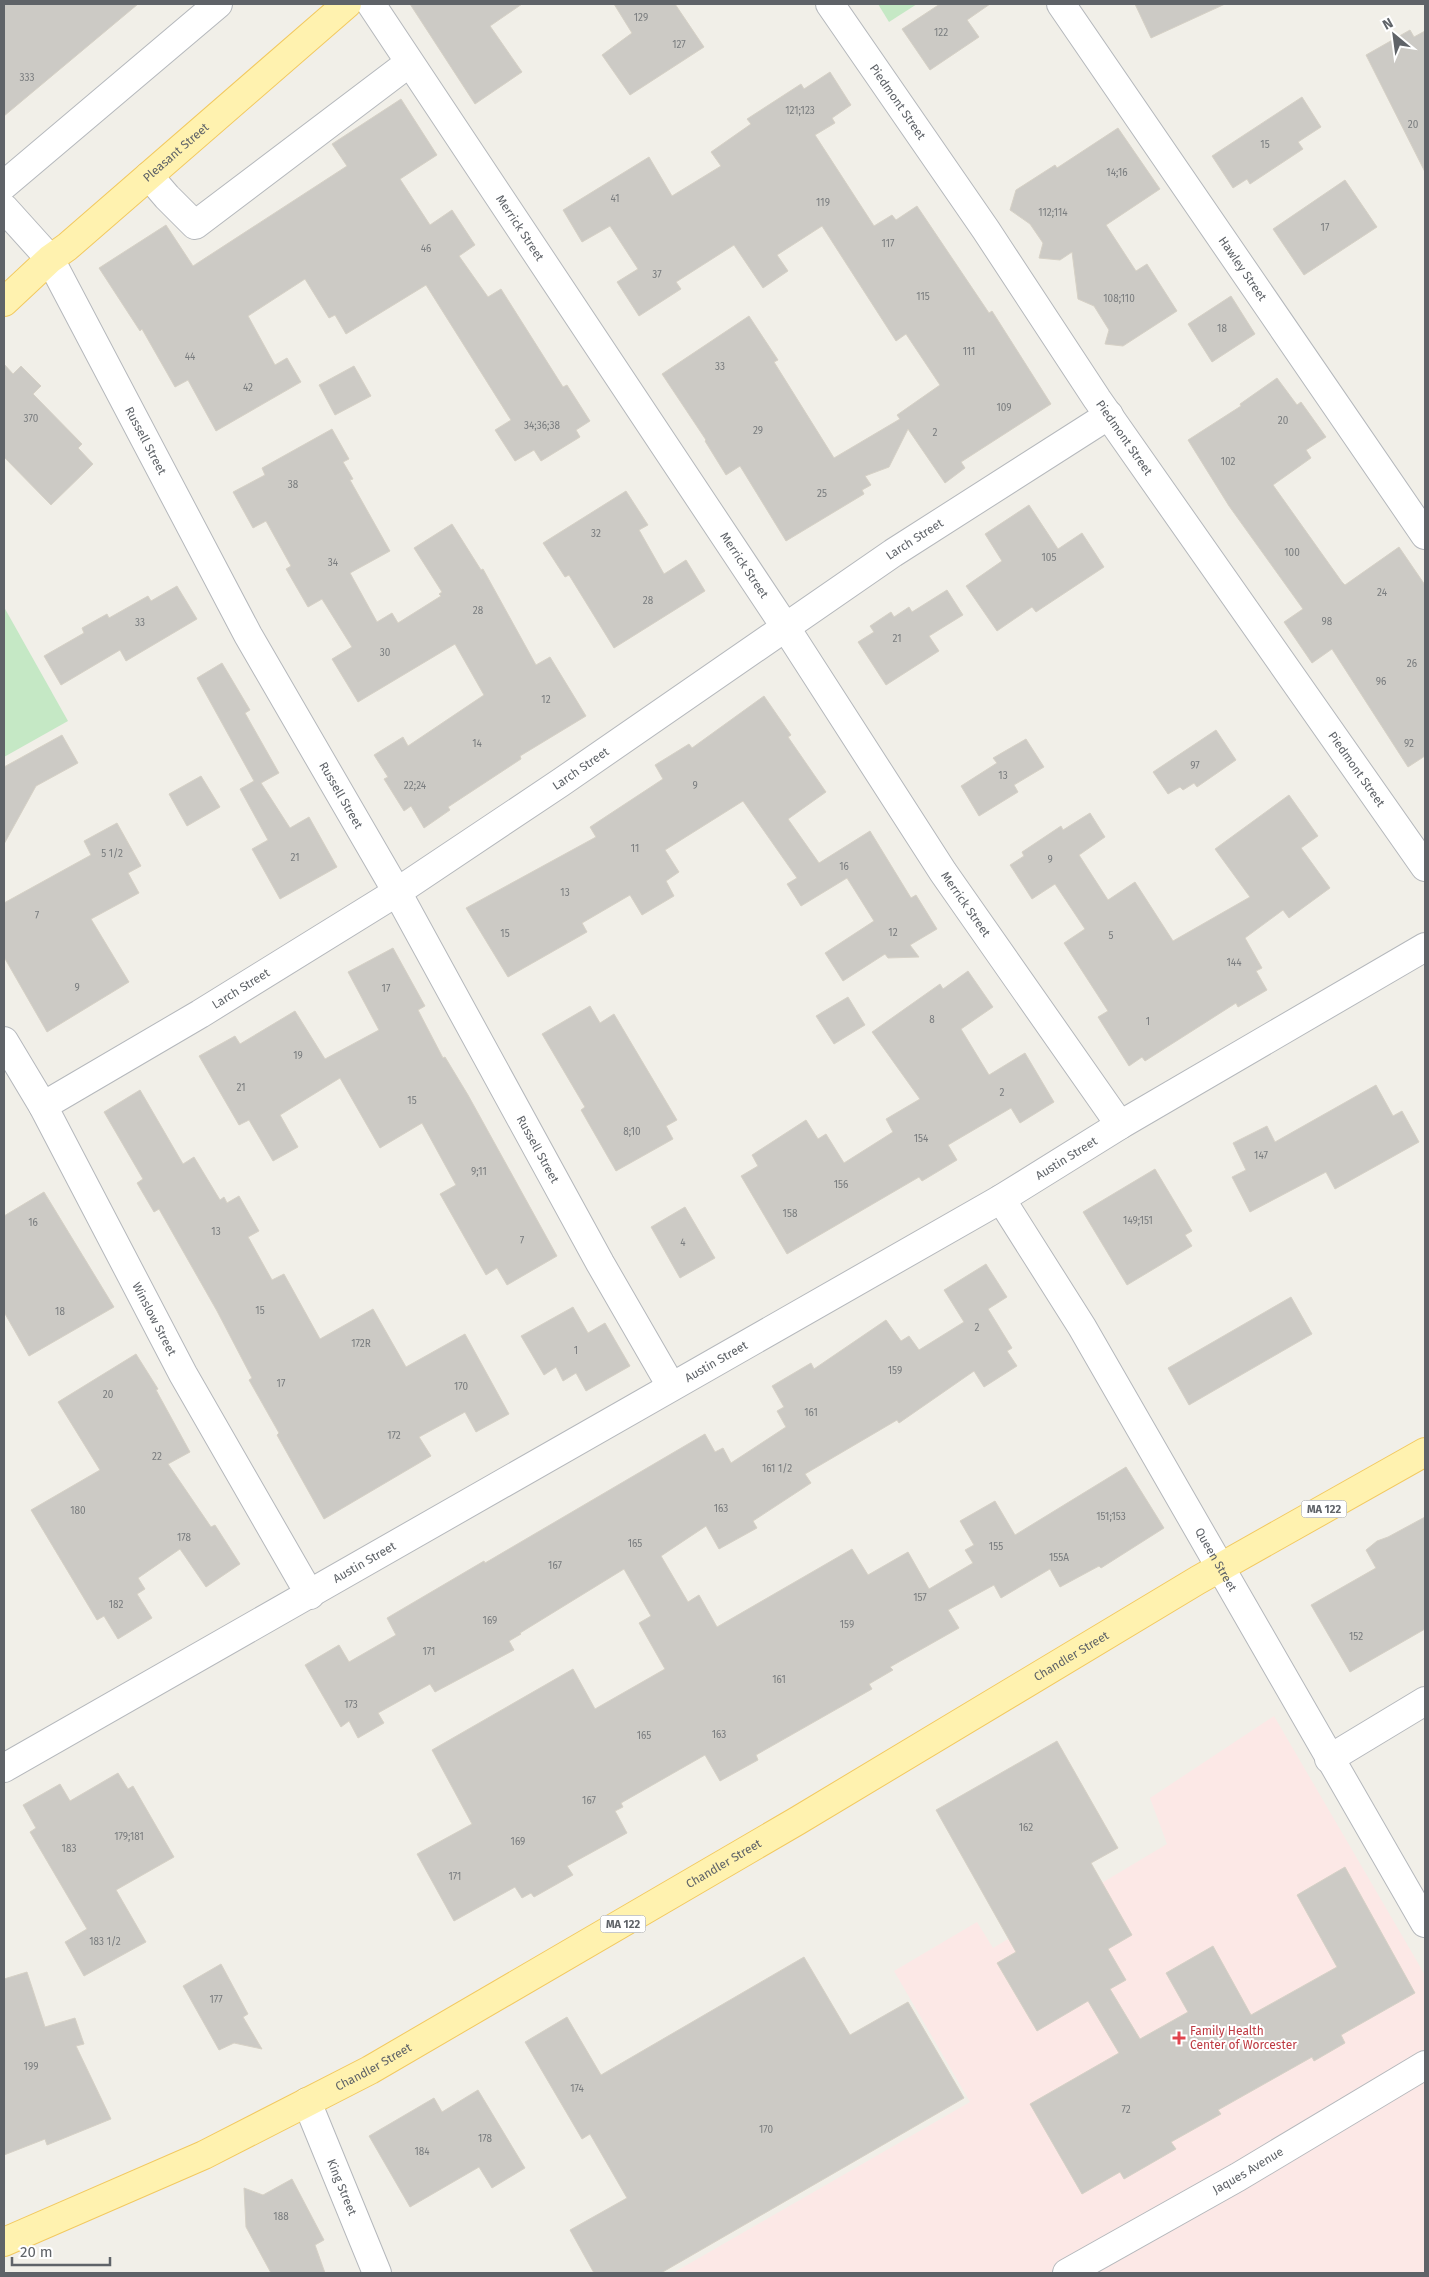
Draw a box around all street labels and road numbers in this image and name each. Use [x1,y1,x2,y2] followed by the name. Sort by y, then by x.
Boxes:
[867,61,929,143] street label: Piedmont Street
[140,120,212,185] street label: Pleasant Street
[493,192,547,264] street label: Merrick Street
[1216,234,1270,304] street label: Hawley Street
[1093,397,1156,478] street label: Piedmont Street
[122,404,170,478] street label: Russell Street
[883,515,946,563] street label: Larch Street
[717,530,772,601] street label: Merrick Street
[1325,729,1388,810] street label: Piedmont Street
[550,744,612,793] street label: Larch Street
[316,760,366,832] street label: Russell Street
[938,869,994,940] street label: Merrick Street
[209,965,273,1012] street label: Larch Street
[514,1113,562,1186] street label: Russell Street
[1033,1134,1100,1183] street label: Austin Street
[129,1280,179,1359] street label: Winslow Street
[682,1338,751,1385] street label: Austin Street
[1302,1500,1346,1518] road number: MA 122
[1192,1525,1240,1595] street label: Queen Street
[331,1539,399,1586] street label: Austin Street
[1031,1628,1112,1684] street label: Chandler Street
[683,1836,764,1891] street label: Chandler Street
[600,1916,646,1932] road number: MA 122
[333,2040,415,2094] street label: Chandler Street
[1210,2144,1286,2197] street label: Jaques Avenue
[324,2157,360,2218] street label: King Street

